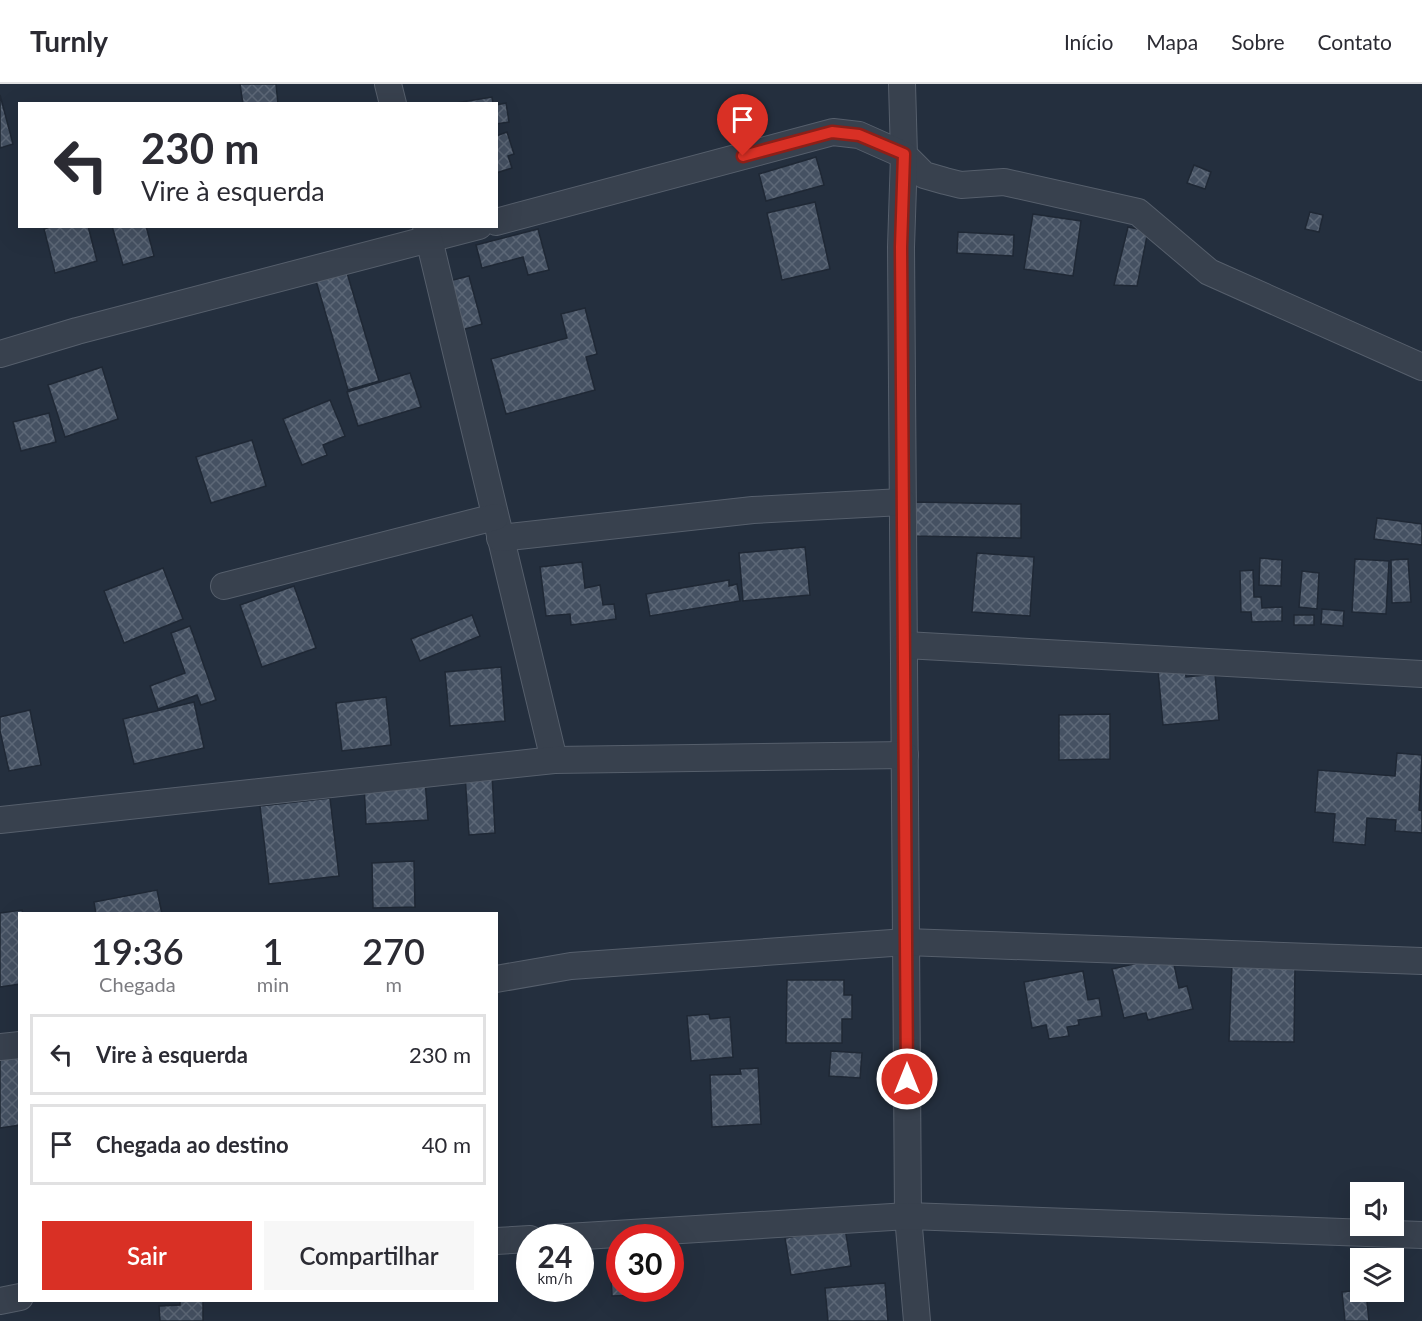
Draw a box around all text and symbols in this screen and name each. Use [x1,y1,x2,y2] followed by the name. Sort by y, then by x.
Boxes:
[30,24,108,58] text: Turnly
[1064,29,1113,54] text: Início
[1146,29,1198,54] text: Mapa
[1231,29,1284,54] text: Sobre
[1317,29,1392,54] text: Contato
[717,94,768,156] pin
[726,103,759,136] icon: arrive
[141,123,259,173] text: 230 m
[42,126,120,204] icon: left
[141,174,325,207] text: Vire à esquerda
[91,929,184,973] text: 19:36
[263,929,283,973] text: 1
[362,929,425,973] text: 270
[99,972,176,996] text: Chegada
[257,972,289,996] text: min
[385,972,402,996] text: m
[45,1038,78,1071] icon: left
[96,1041,248,1068] text: Vire à esquerda
[409,1041,471,1068] text: 230 m
[875,1047,939,1111] position arrow
[45,1128,78,1161] icon: arrive
[96,1131,289,1158] text: Chegada ao destino
[422,1131,471,1158] text: 40 m
[1350,1182,1404,1302] map controls
[1350,1182,1404,1236] button: sound
[42,1221,252,1290] button: Sair
[264,1221,474,1290] button: Compartilhar
[606,1224,684,1302] speed limit sign: 30
[538,1238,572,1274] text: 24
[1350,1248,1404,1302] button: layers
[537,1269,573,1287] text: km/h

